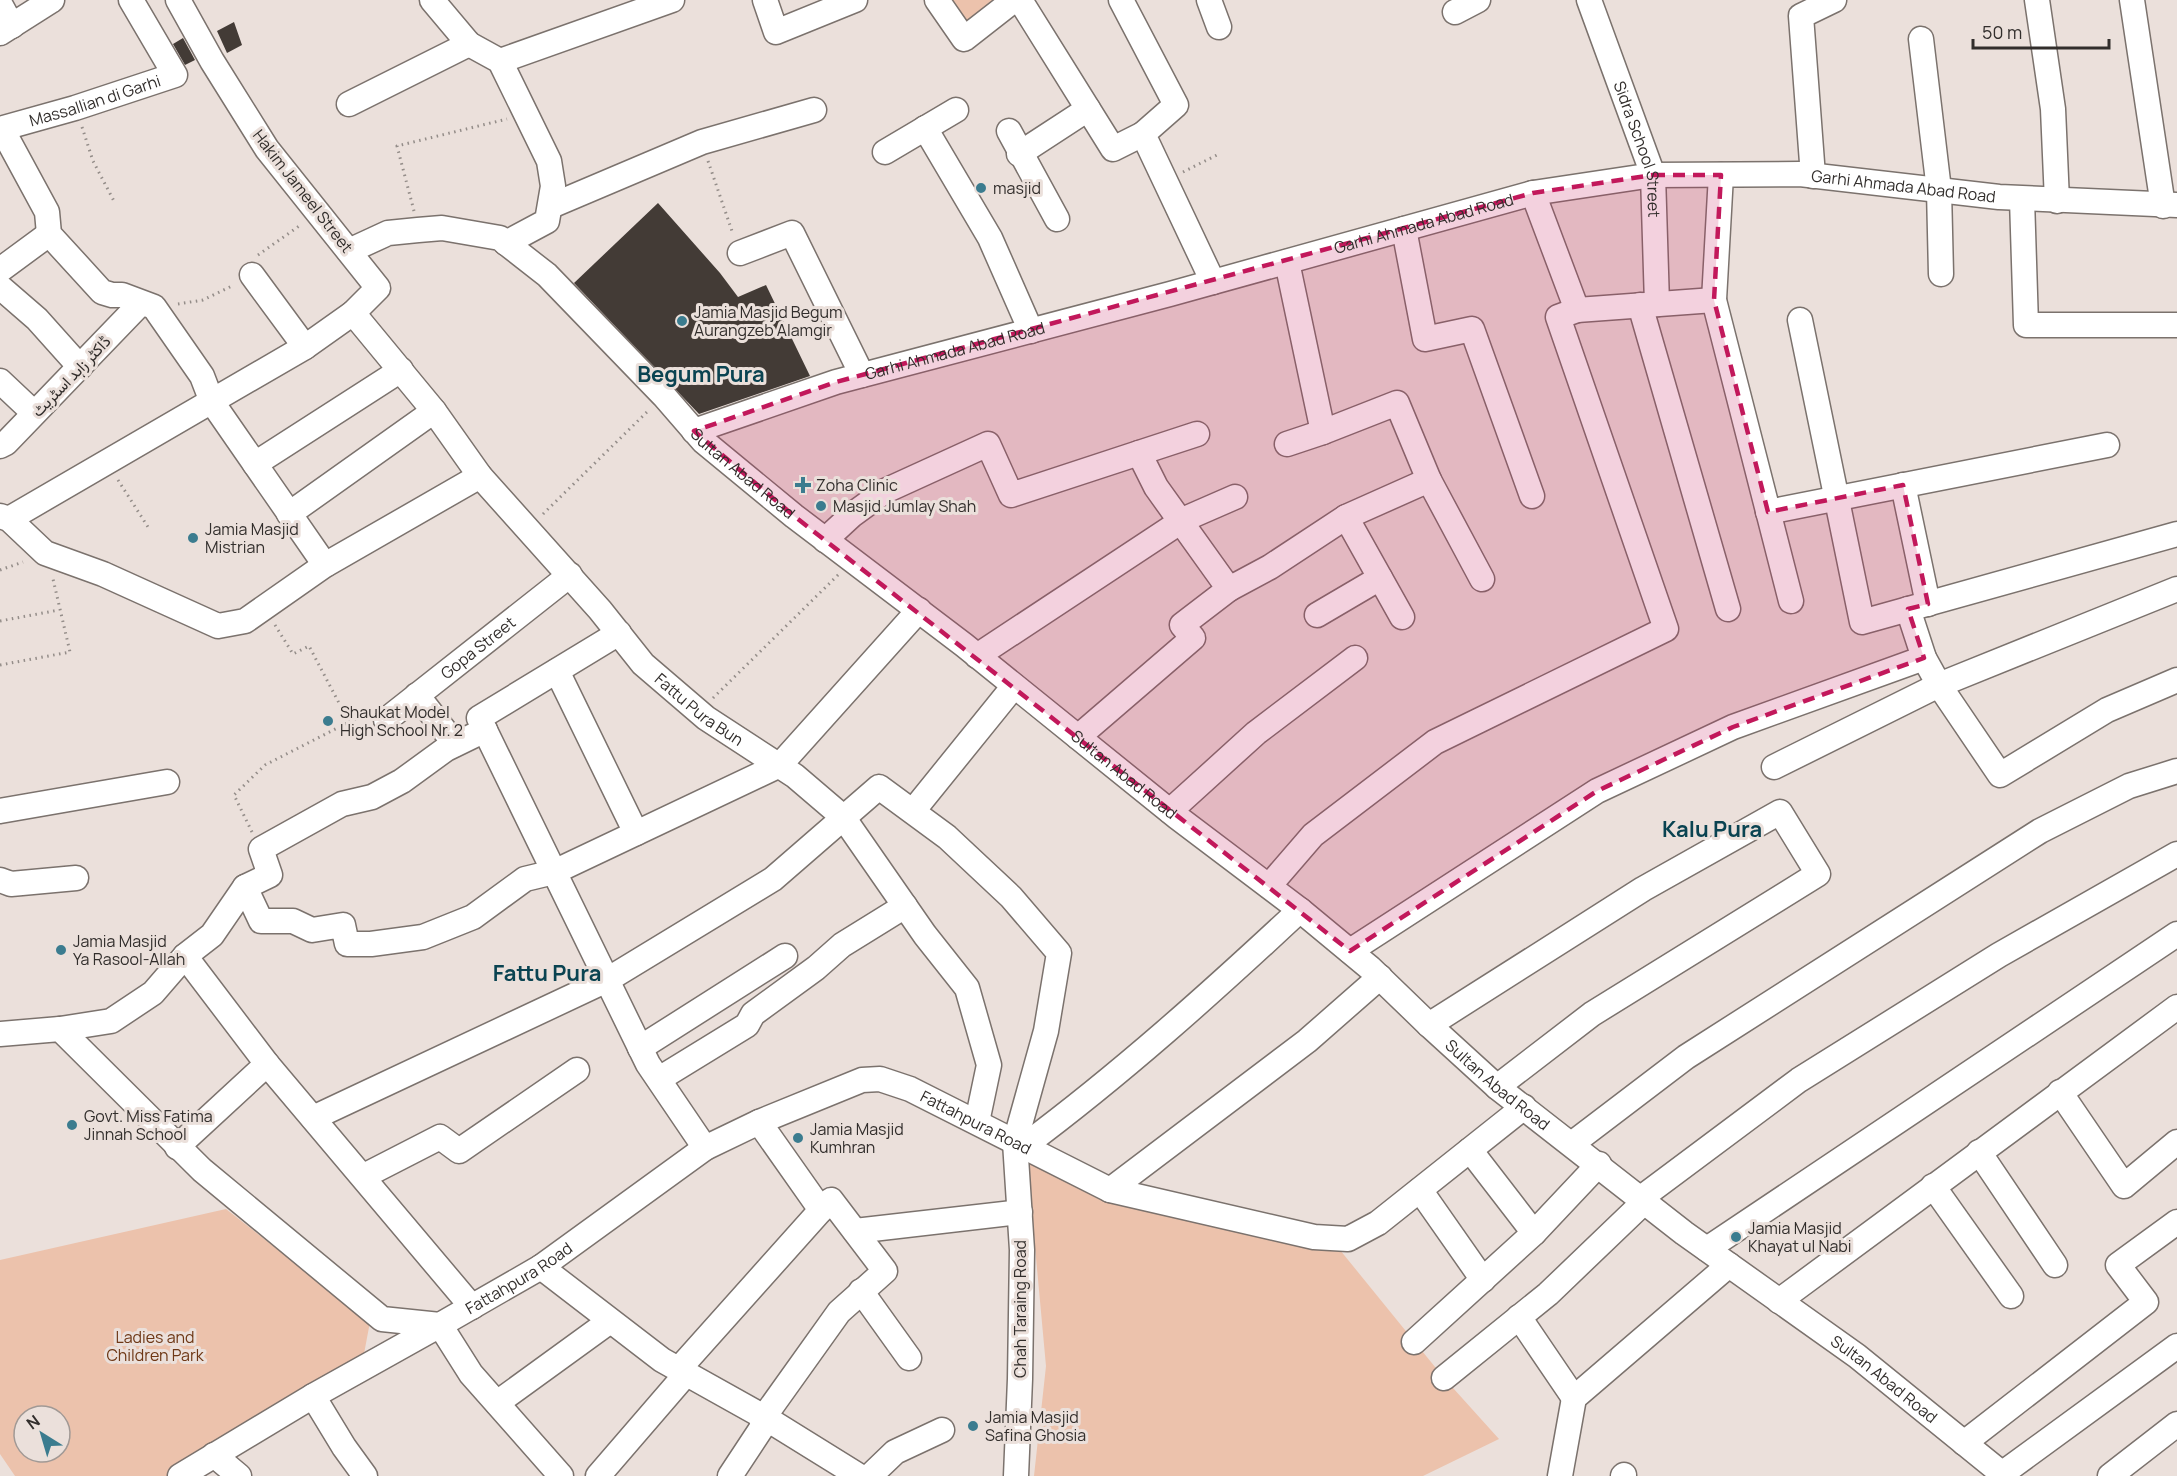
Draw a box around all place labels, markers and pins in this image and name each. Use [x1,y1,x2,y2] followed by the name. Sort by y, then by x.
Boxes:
[993,177,1041,199] place label: masjid
[974,181,988,195] marker: masjid
[694,301,843,341] place label: Jamia Masjid Begum Aurangzeb Alamgir
[675,314,689,328] marker: Jamia Masjid Begum Aurangzeb Alamgir
[816,474,898,496] place label: Zoha Clinic
[794,476,812,494] marker: Zoha Clinic
[833,495,976,517] place label: Masjid Jumlay Shah
[814,499,828,513] marker: Masjid Jumlay Shah
[205,518,299,558] place label: Jamia Masjid Mistrian
[186,531,200,545] marker: Jamia Masjid Mistrian
[340,701,463,741] place label: Shaukat Model High School Nr. 2
[321,714,335,728] marker: Shaukat Model High School Nr. 2
[73,930,185,970] place label: Jamia Masjid Ya Rasool-Allah
[54,943,68,957] marker: Jamia Masjid Ya Rasool-Allah
[84,1105,213,1145] place label: Govt. Miss Fatima Jinnah School
[65,1118,79,1132] marker: Govt. Miss Fatima Jinnah School
[810,1118,904,1158] place label: Jamia Masjid Kumhran
[791,1131,805,1145] marker: Jamia Masjid Kumhran
[1748,1217,1852,1257] place label: Jamia Masjid Khayat ul Nabi
[1729,1230,1743,1244] marker: Jamia Masjid Khayat ul Nabi
[985,1406,1086,1446] place label: Jamia Masjid Safina Ghosia
[966,1419,980,1433] marker: Jamia Masjid Safina Ghosia

